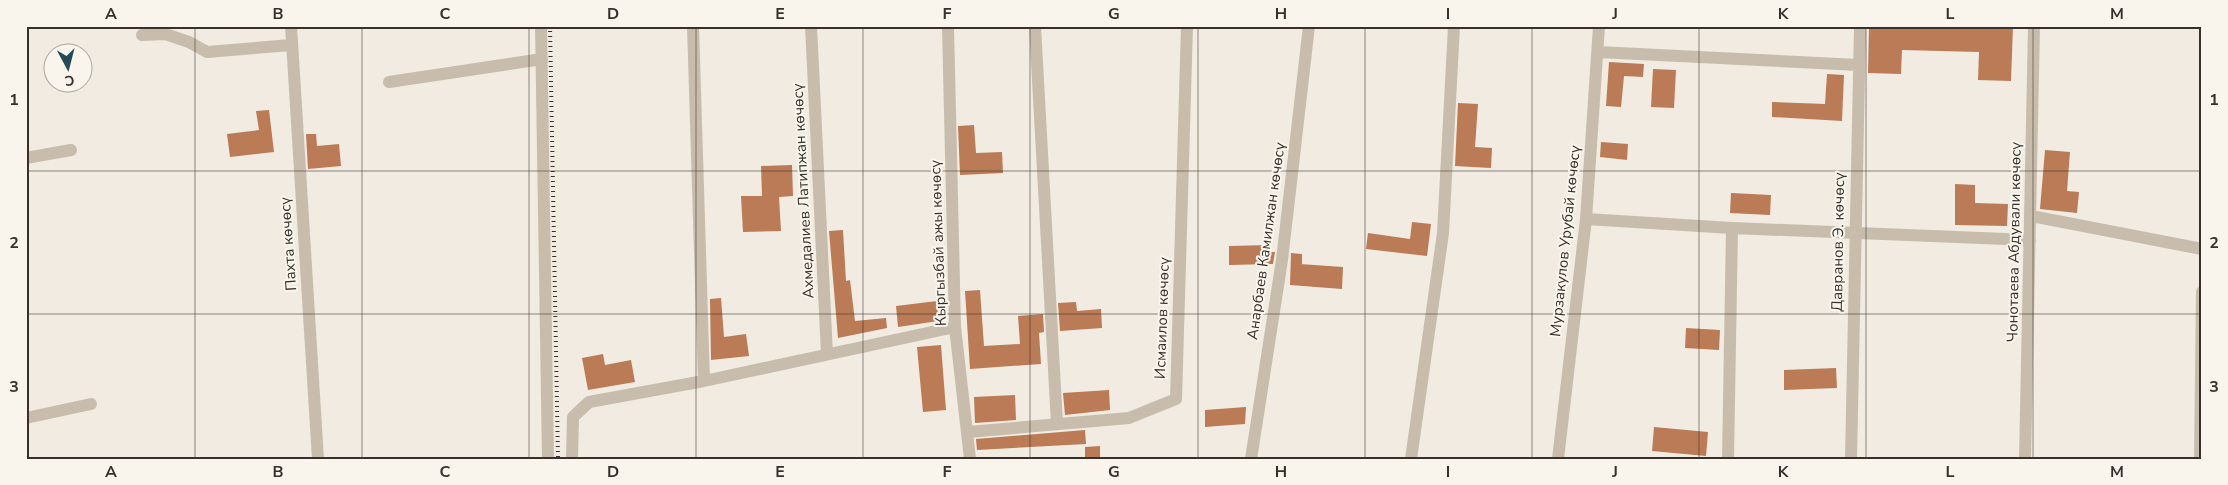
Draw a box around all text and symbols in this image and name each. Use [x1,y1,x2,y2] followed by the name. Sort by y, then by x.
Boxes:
[105,3,117,25] text: A
[272,3,284,25] text: B
[440,3,451,25] text: C
[607,3,619,25] text: D
[775,3,785,25] text: E
[943,3,952,25] text: F
[1108,3,1120,25] text: G
[1275,3,1287,25] text: H
[1446,3,1450,25] text: I
[1611,3,1618,25] text: J
[1778,3,1790,25] text: K
[1946,3,1955,25] text: L
[2110,3,2124,25] text: M
[42,42,92,92] north arrow
[63,70,75,90] text: С
[787,83,819,299] street label: Ахмедалиев Латипжан көчөсү
[9,89,19,111] text: 1
[2209,89,2219,111] text: 1
[1242,141,1290,341] street label: Анарбаев Камилжан көчөсү
[2002,141,2026,342] street label: Чонотаева Абдували көчөсү
[1545,144,1585,338] street label: Мурзакулов Урубай көчөсү
[925,159,951,326] street label: Кыргызбай ажы көчөсү
[1827,172,1849,312] street label: Давранов Э. көчөсү
[275,196,301,292] street label: Пахта көчөсү
[9,232,19,254] text: 2
[2209,232,2219,254] text: 2
[1150,256,1174,379] street label: Исмаилов көчөсү
[9,376,19,398] text: 3
[2209,376,2219,398] text: 3
[105,461,117,483] text: A
[272,461,284,483] text: B
[440,461,451,483] text: C
[607,461,619,483] text: D
[775,461,785,483] text: E
[943,461,952,483] text: F
[1108,461,1120,483] text: G
[1275,461,1287,483] text: H
[1446,461,1450,483] text: I
[1611,461,1618,483] text: J
[1778,461,1790,483] text: K
[1946,461,1955,483] text: L
[2110,461,2124,483] text: M

